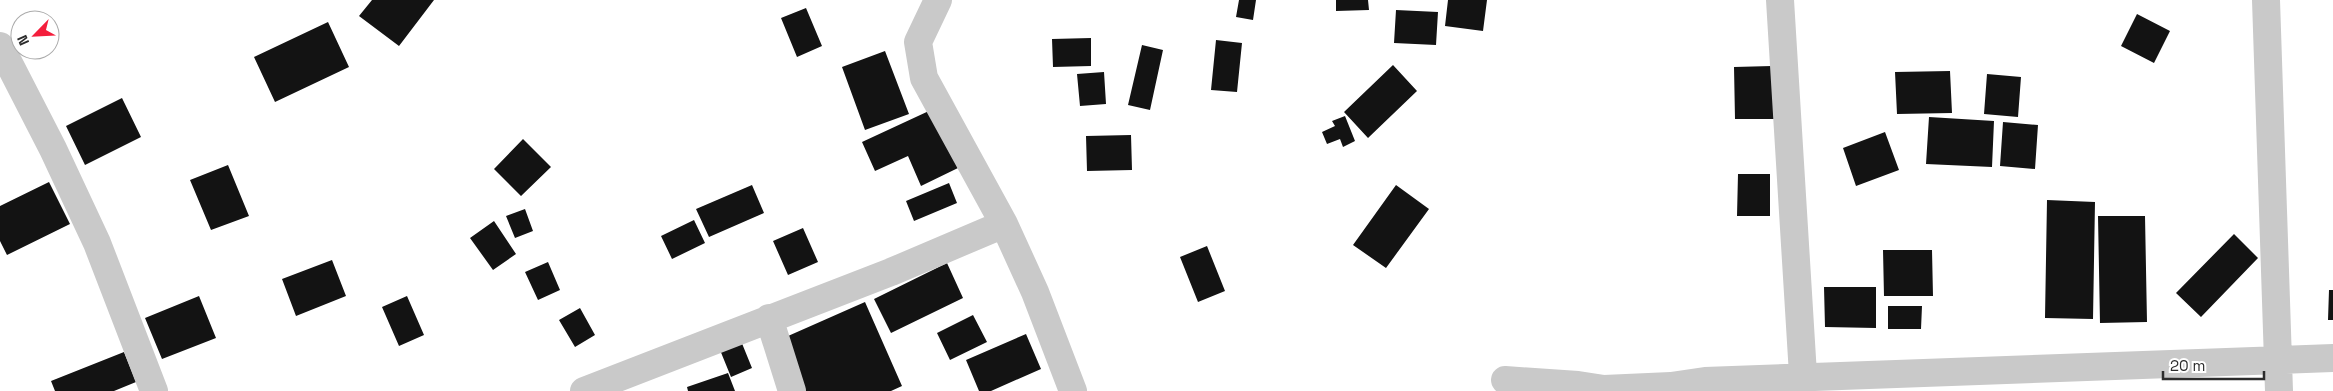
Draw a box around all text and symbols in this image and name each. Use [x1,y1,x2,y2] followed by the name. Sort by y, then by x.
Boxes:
[10,10,60,60] north arrow
[13,32,33,48] text: N
[2163,348,2264,380] scale bar
[2170,356,2205,375] text: 20 m

